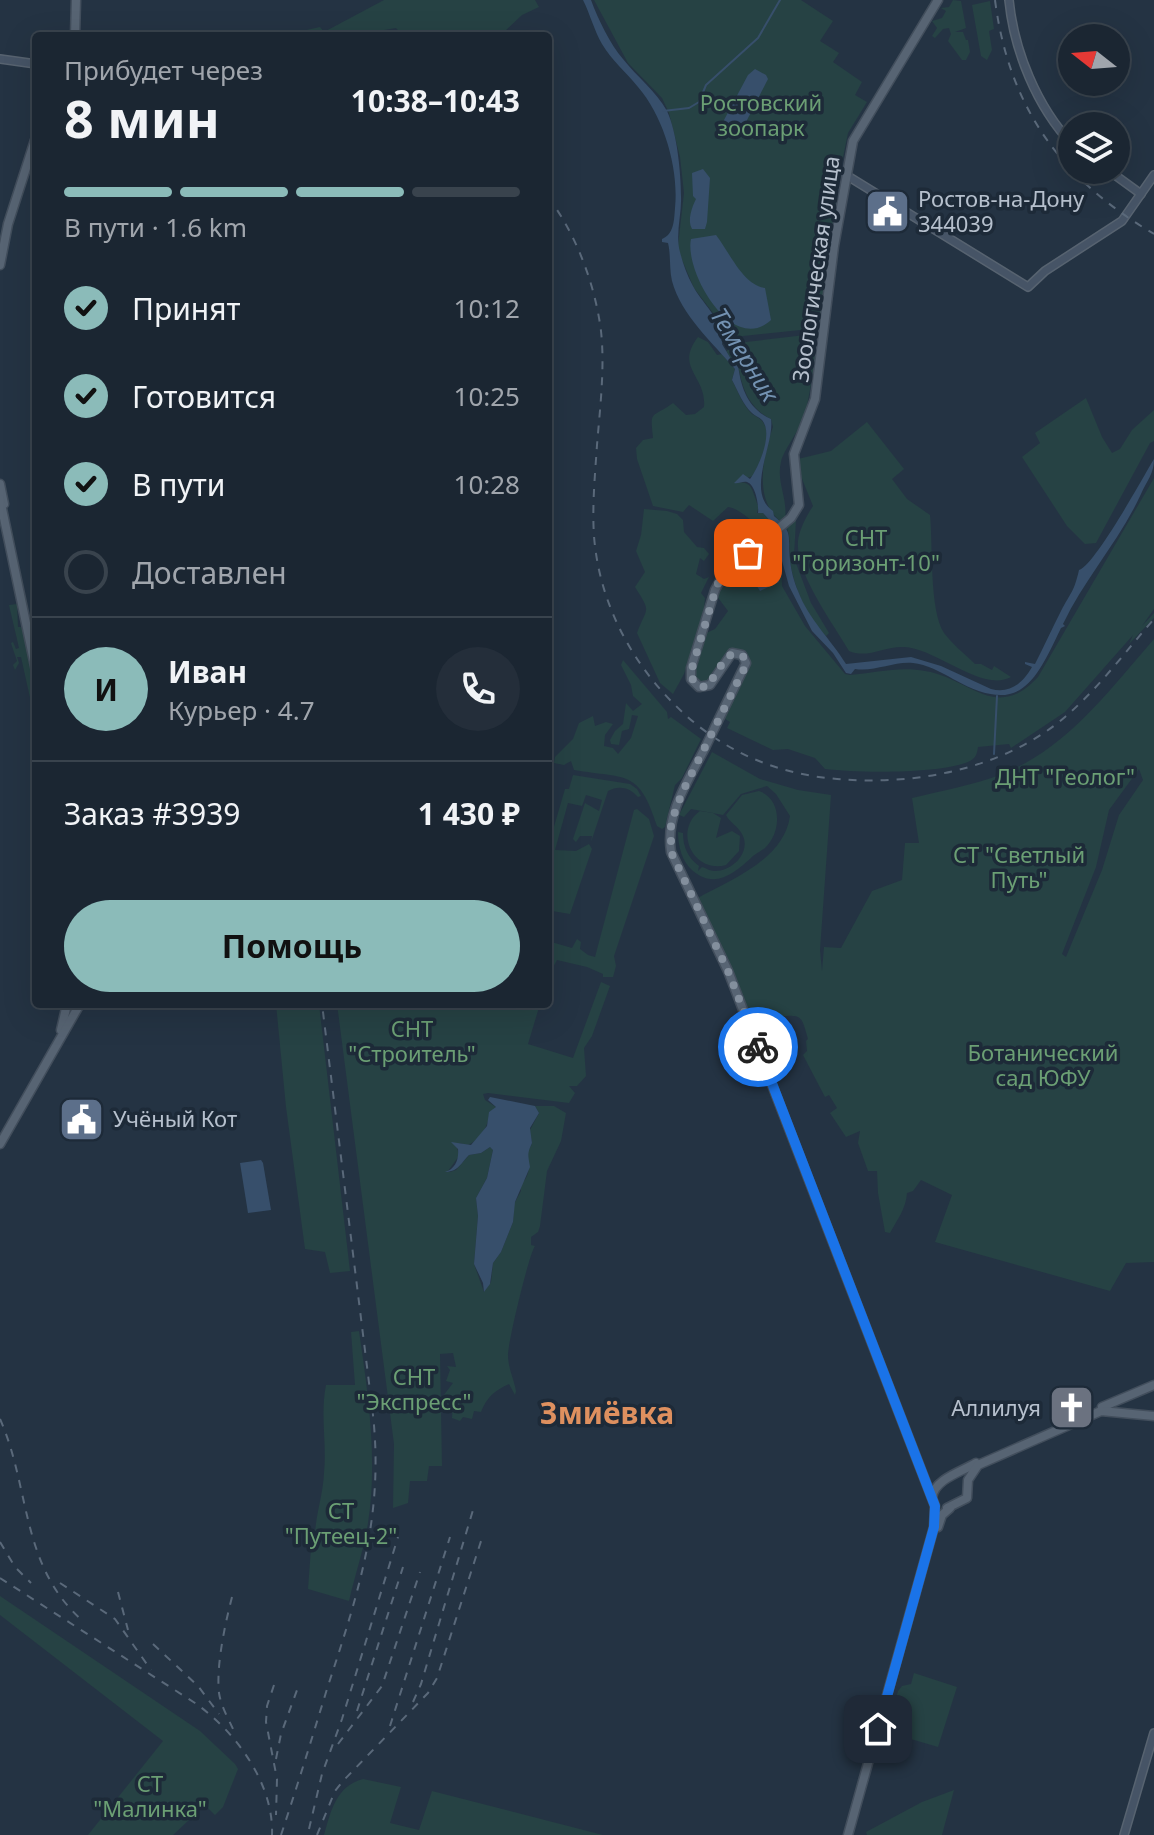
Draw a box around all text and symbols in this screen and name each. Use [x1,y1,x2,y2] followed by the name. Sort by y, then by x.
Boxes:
[1058,24,1130,96] north arrow
[1058,24,1130,184] map controls
[64,52,263,88] text: Прибудет через
[351,80,520,121] text: 10:38–10:43
[64,82,220,153] text: 8 мин
[700,87,822,142] park label: Ростовский зоопарк
[1058,112,1130,184] button: layers
[784,154,846,384] street label: Зоологическая улица
[918,183,1085,238] place label: Ростов-на-Дону 344039
[863,188,911,236] public building icon: Ростов-на-Дону 344039
[64,209,247,245] text: В пути · 1.6 km
[64,286,108,330] icon: check
[132,288,241,329] text: Принят
[454,290,520,326] text: 10:12
[703,301,788,408] water label: Темерник
[64,374,108,418] icon: check
[132,376,276,417] text: Готовится
[454,378,520,414] text: 10:25
[64,462,108,506] icon: check
[132,464,225,505] text: В пути
[454,466,520,502] text: 10:28
[714,519,782,587] pin
[792,522,940,577] park label: СНТ "Горизонт-10"
[726,531,770,575] icon: bag
[132,552,287,593] text: Доставлен
[436,647,520,731] button: phone
[168,651,247,692] text: Иван
[94,669,118,710] text: И
[168,692,315,728] text: Курьер · 4.7
[995,761,1135,791] park label: ДНТ "Геолог"
[64,793,240,834] text: Заказ #3939
[418,793,520,834] text: 1 430 ₽
[953,839,1085,894] park label: СТ "Светлый Путь"
[64,900,520,992] button: Помощь
[718,1007,798,1087] courier
[348,1013,476,1068] park label: СНТ "Строитель"
[736,1025,780,1069] icon: bike
[968,1037,1118,1092] park label: Ботанический сад ЮФУ
[58,1095,106,1143] public building icon: Учёный Кот
[113,1103,237,1133] place label: Учёный Кот
[356,1361,472,1416] park label: СНТ "Экспресс"
[1048,1384,1096,1432] church icon: Аллилуя
[540,1392,674,1433] district label: Змиёвка
[951,1392,1041,1422] place label: Аллилуя
[285,1495,397,1550] park label: СТ "Путеец-2"
[844,1695,912,1763] pin
[856,1707,900,1751] icon: home
[93,1768,207,1823] park label: СТ "Малинка"

